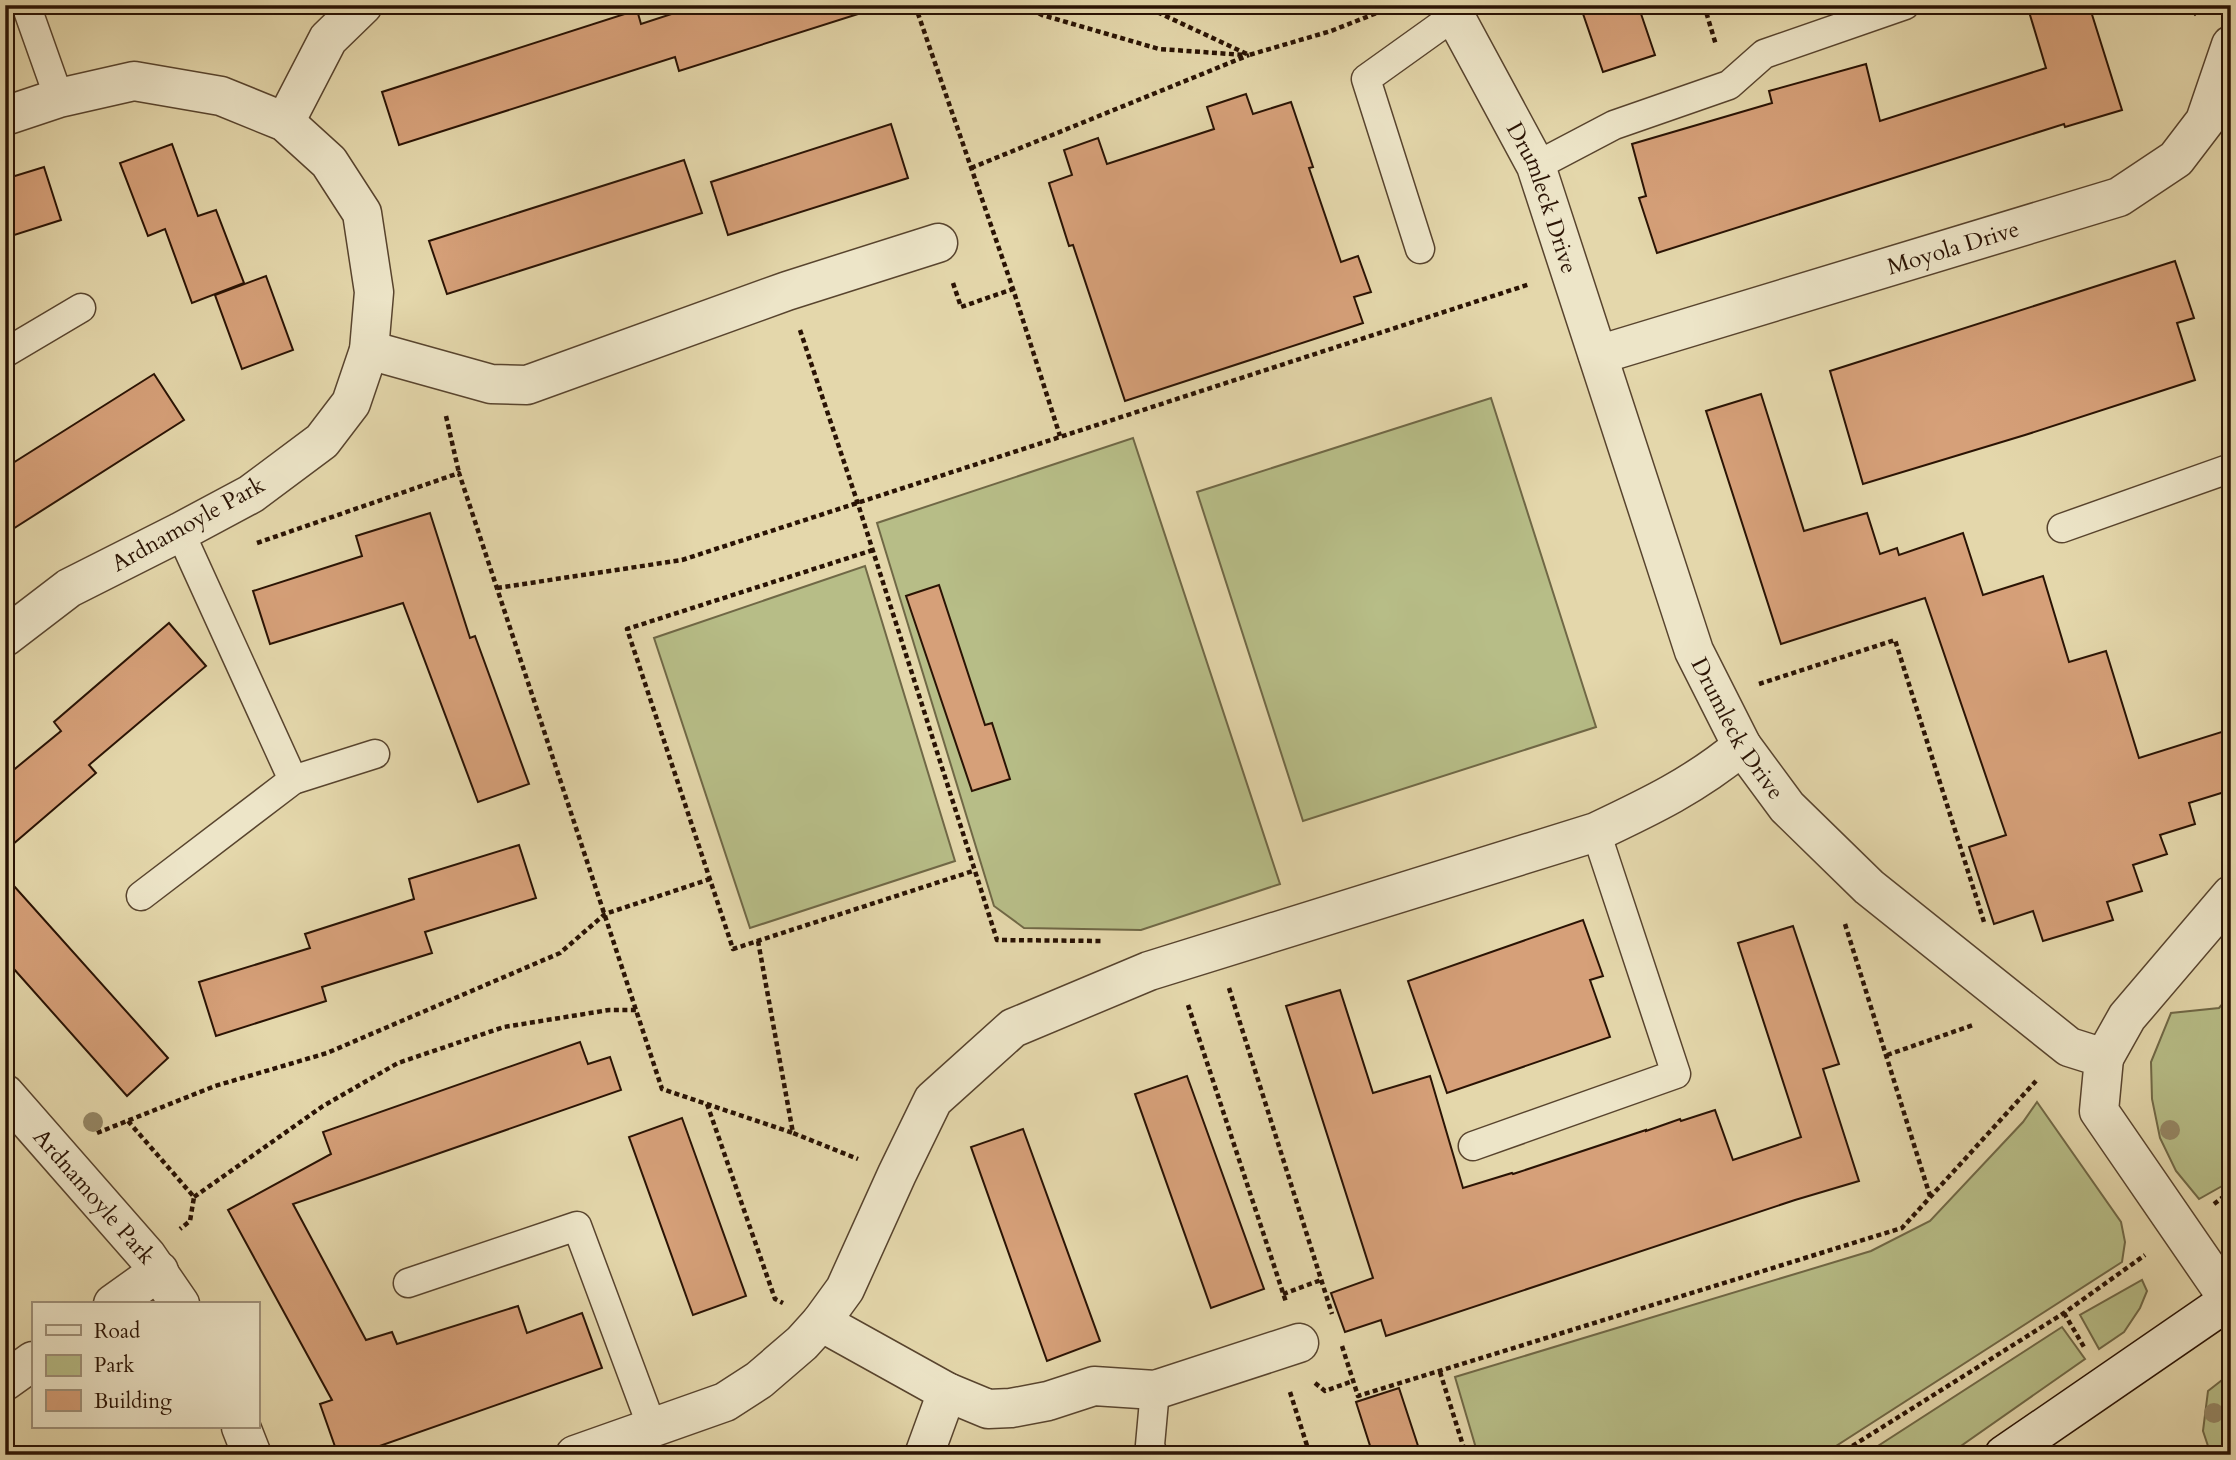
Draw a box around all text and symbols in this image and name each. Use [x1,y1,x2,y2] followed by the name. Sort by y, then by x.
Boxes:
[1500,116,1585,277] street label: Drumleck Drive
[1883,213,2023,282] street label: Moyola Drive
[106,469,271,579] street label: Ardnamoyle Park
[1684,652,1792,806] street label: Drumleck Drive
[27,1122,163,1271] street label: Ardnamoyle Park
[32,1302,259,1428] legend
[94,1317,140,1346] text: Road
[94,1351,135,1380] text: Park
[94,1387,172,1416] text: Building

